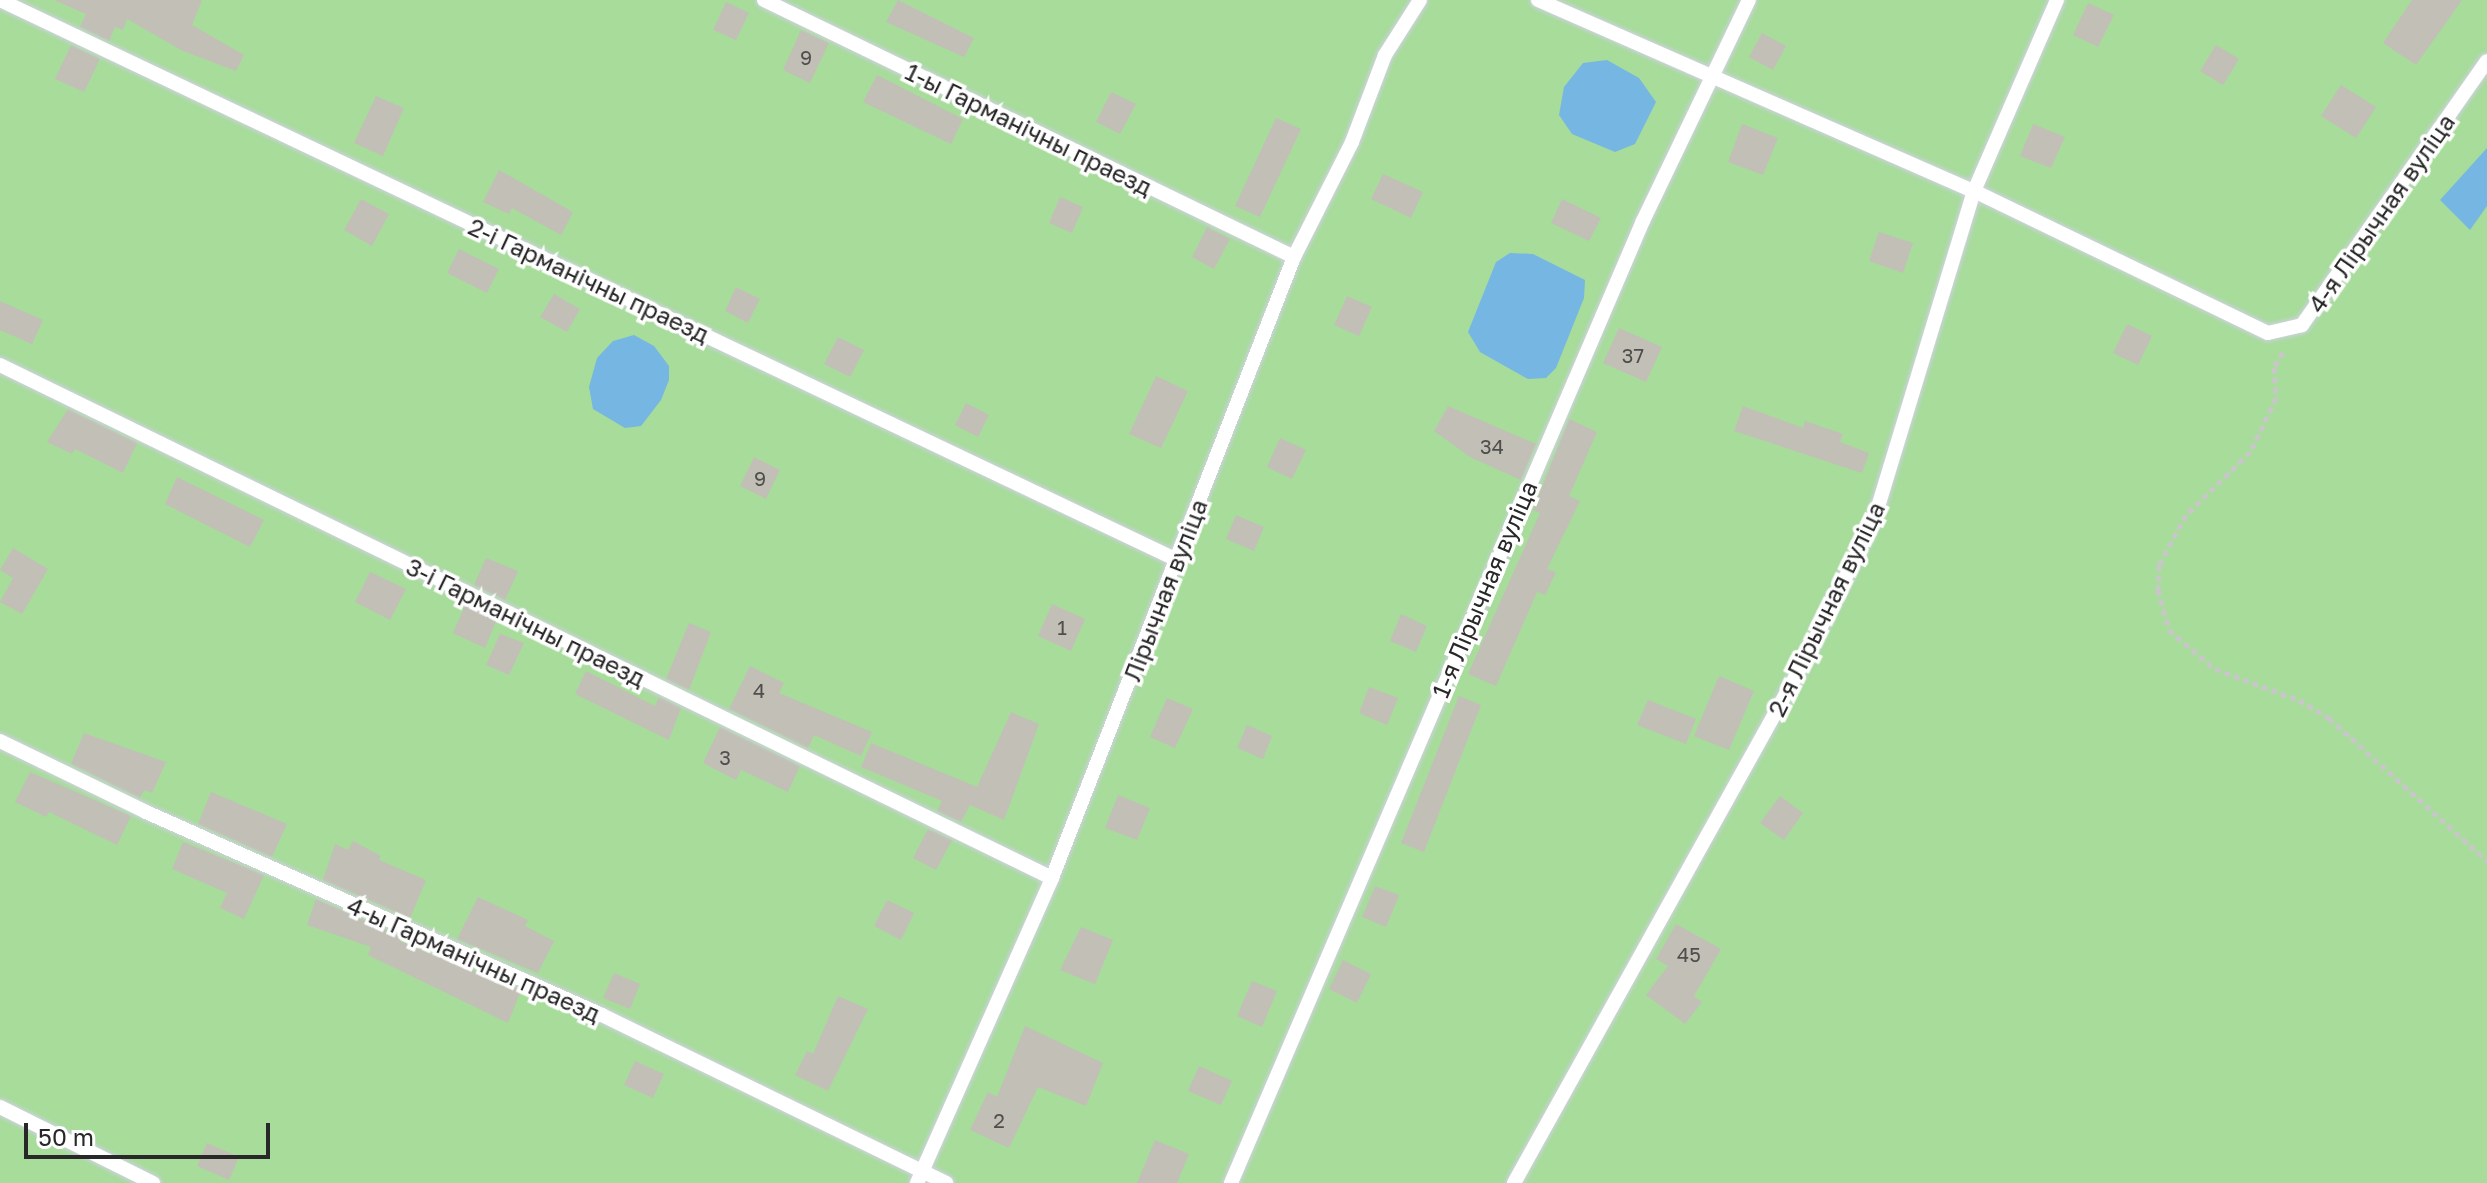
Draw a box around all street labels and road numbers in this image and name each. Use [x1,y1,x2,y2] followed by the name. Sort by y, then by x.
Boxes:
[901,57,1157,201] street label: 1-ы Гарманічны праезд
[2302,108,2460,318] street label: 4-я Лірычная вуліца
[464,212,714,348] street label: 2-і Гарманічны праезд
[1425,476,1543,702] street label: 1-я Лірычная вуліца
[1117,495,1213,685] street label: Лірычная вуліца
[1762,497,1890,721] street label: 2-я Лірычная вуліца
[402,552,650,692] street label: 3-і Гарманічны праезд
[343,890,605,1028] street label: 4-ы Гарманічны праезд

